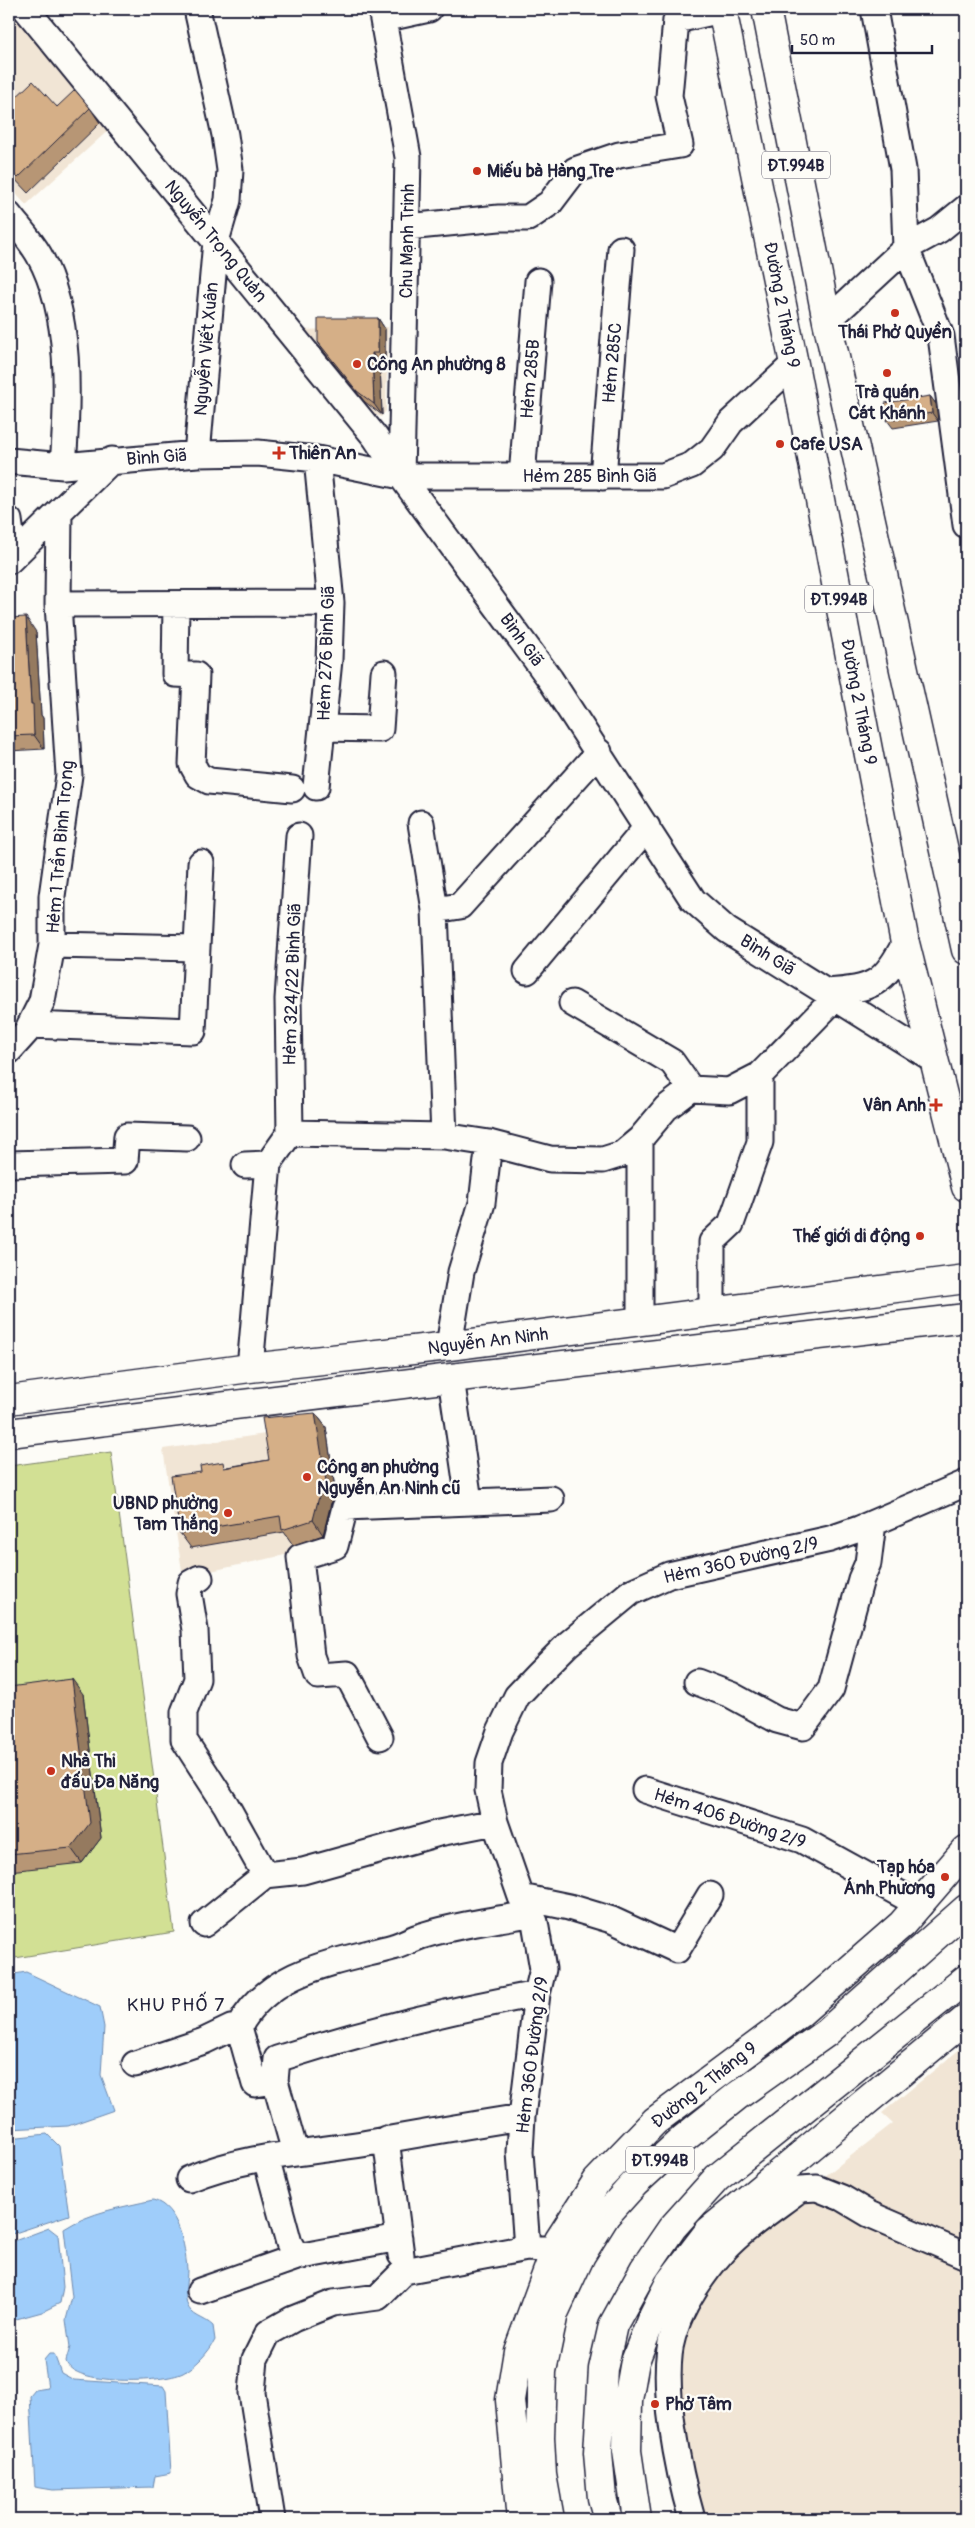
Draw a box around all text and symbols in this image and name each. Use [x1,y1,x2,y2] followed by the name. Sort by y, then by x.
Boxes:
[792,22,932,54] scale bar
[800,31,835,50] text: 50 m
[762,152,830,178] road number: ĐT.994B
[487,160,615,183] place label: Miếu bà Hàng Tre
[471,165,483,177] marker: Miếu bà Hàng Tre
[159,175,272,307] street label: Nguyễn Trọng Quản
[395,184,420,298] street label: Chu Mạnh Trinh
[758,240,805,370] street label: Đường 2 Tháng 9
[189,281,224,417] street label: Nguyễn Viết Xuân
[889,307,901,319] marker: Thái Phở Quyền
[837,321,952,344] place label: Thái Phở Quyền
[598,322,627,404] street label: Hẻm 285C
[516,338,545,420] street label: Hẻm 285B
[367,353,506,376] place label: Công An phường 8
[351,358,363,370] marker: Công An phường 8
[881,367,893,379] marker: Trà quán Cát Khánh
[848,381,926,425] place label: Trà quán Cát Khánh
[790,433,863,456] place label: Cafe USA
[774,438,786,450] marker: Cafe USA
[288,442,356,465] place label: Thiên An
[126,444,188,471] street label: Bình Giã
[273,447,285,459] marker: Thiên An
[523,465,657,488] street label: Hẻm 285 Bình Giã
[313,585,340,721] street label: Hẻm 276 Bình Giã
[805,586,873,612] road number: ĐT.994B
[494,609,549,672] street label: Bình Giã
[835,637,882,767] street label: Đường 2 Tháng 9
[40,759,80,935] street label: Hẻm 1 Trần Bình Trọng
[278,902,307,1066] street label: Hẻm 324/22 Bình Giã
[736,929,800,981] street label: Bình Giã
[862,1094,927,1117] place label: Vân Anh
[930,1099,942,1111] marker: Vân Anh
[792,1225,910,1248] place label: Thế giới di động
[914,1230,926,1242] marker: Thế giới di động
[427,1323,550,1360] street label: Nguyễn An Ninh
[317,1456,461,1500] place label: Công an phường Nguyễn An Ninh cũ
[301,1471,313,1483] marker: Công an phường Nguyễn An Ninh cũ
[113,1492,218,1536] place label: UBND phường Tam Thắng
[222,1507,234,1519] marker: UBND phường Tam Thắng
[662,1532,821,1589] street label: Hẻm 360 Đường 2/9
[61,1750,159,1794] place label: Nhà Thi đấu Đa Năng
[45,1765,57,1777] marker: Nhà Thi đấu Đa Năng
[651,1783,809,1854] street label: Hẻm 406 Đường 2/9
[844,1856,936,1900] place label: Tạp hóa Ánh Phương
[939,1871,951,1883] marker: Tạp hóa Ánh Phương
[511,1975,554,2135] street label: Hẻm 360 Đường 2/9
[127,1991,225,2017] district label: KHU PHỐ 7
[647,2037,762,2134] street label: Đường 2 Tháng 9
[626,2146,694,2174] road number: ĐT.994B
[665,2393,732,2416] place label: Phở Tâm
[649,2398,661,2410] marker: Phở Tâm

